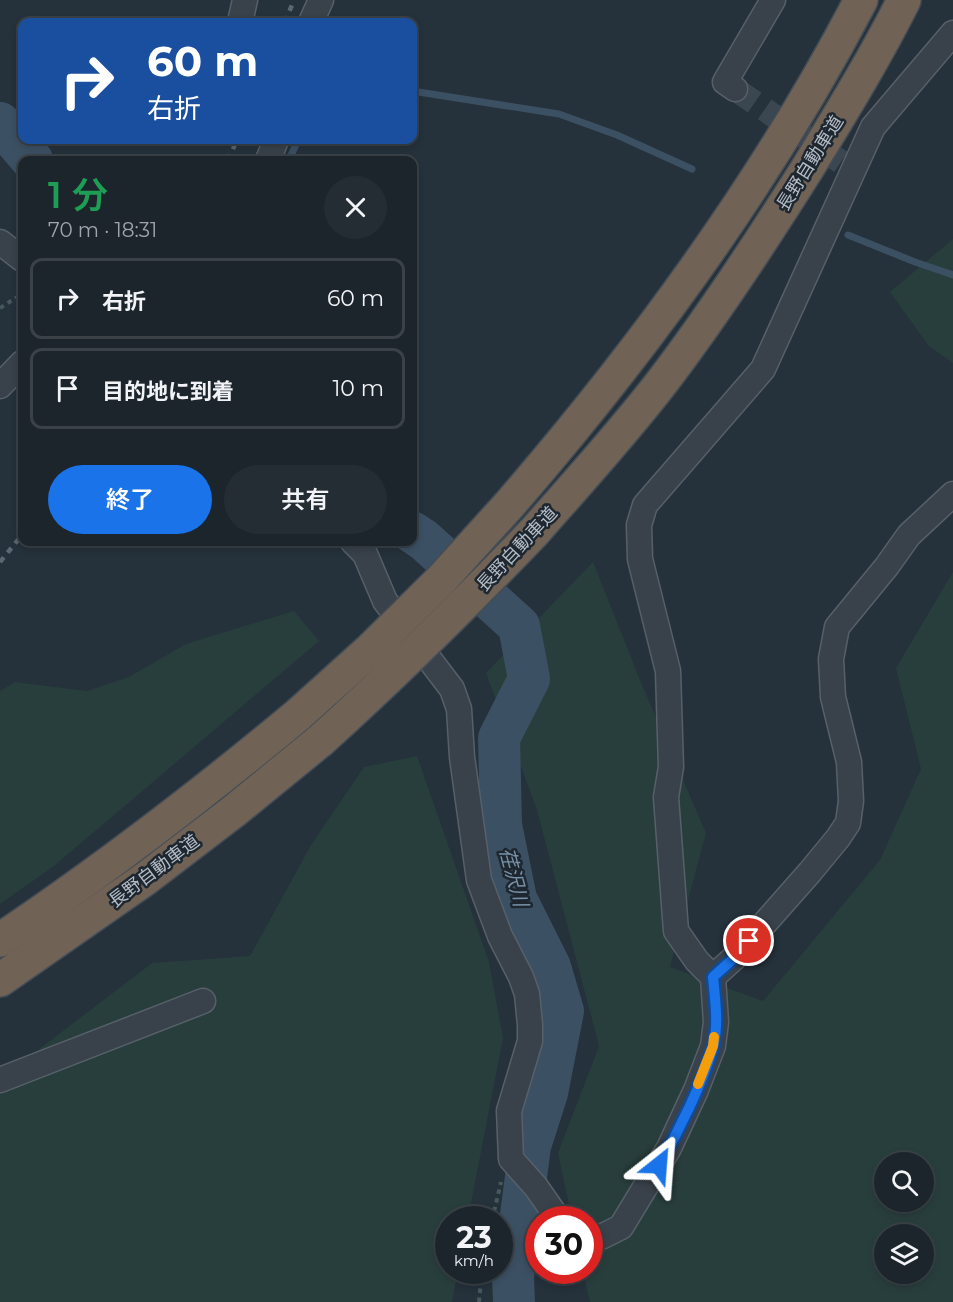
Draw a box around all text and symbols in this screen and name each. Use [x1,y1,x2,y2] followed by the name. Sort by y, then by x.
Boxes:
[147,35,258,87] text: 60 m
[48,42,126,120] icon: right
[147,92,201,125] text: 右折
[772,111,848,215] street label: 長野自動車道
[48,173,108,217] text: 1 分
[324,176,387,239] button: close
[48,218,157,242] text: 70 m · 18:31
[51,282,84,315] icon: right
[327,285,384,312] text: 60 m
[102,288,146,315] text: 右折
[51,372,84,405] icon: arrive
[332,375,384,402] text: 10 m
[102,378,234,405] text: 目的地に到着
[48,465,212,534] button: 終了
[224,465,387,534] button: 共有
[472,502,562,596] street label: 長野自動車道
[104,830,204,912] street label: 長野自動車道
[495,845,534,911] water label: 荏沢川
[723,915,774,966] pin
[732,924,765,957] icon: arrive
[627,1133,691,1197] position arrow
[874,1152,934,1284] map controls
[874,1152,934,1212] button: search
[525,1206,603,1284] speed limit sign: 30
[456,1219,492,1256] text: 23
[874,1224,934,1284] button: layers
[454,1251,494,1270] text: km/h

